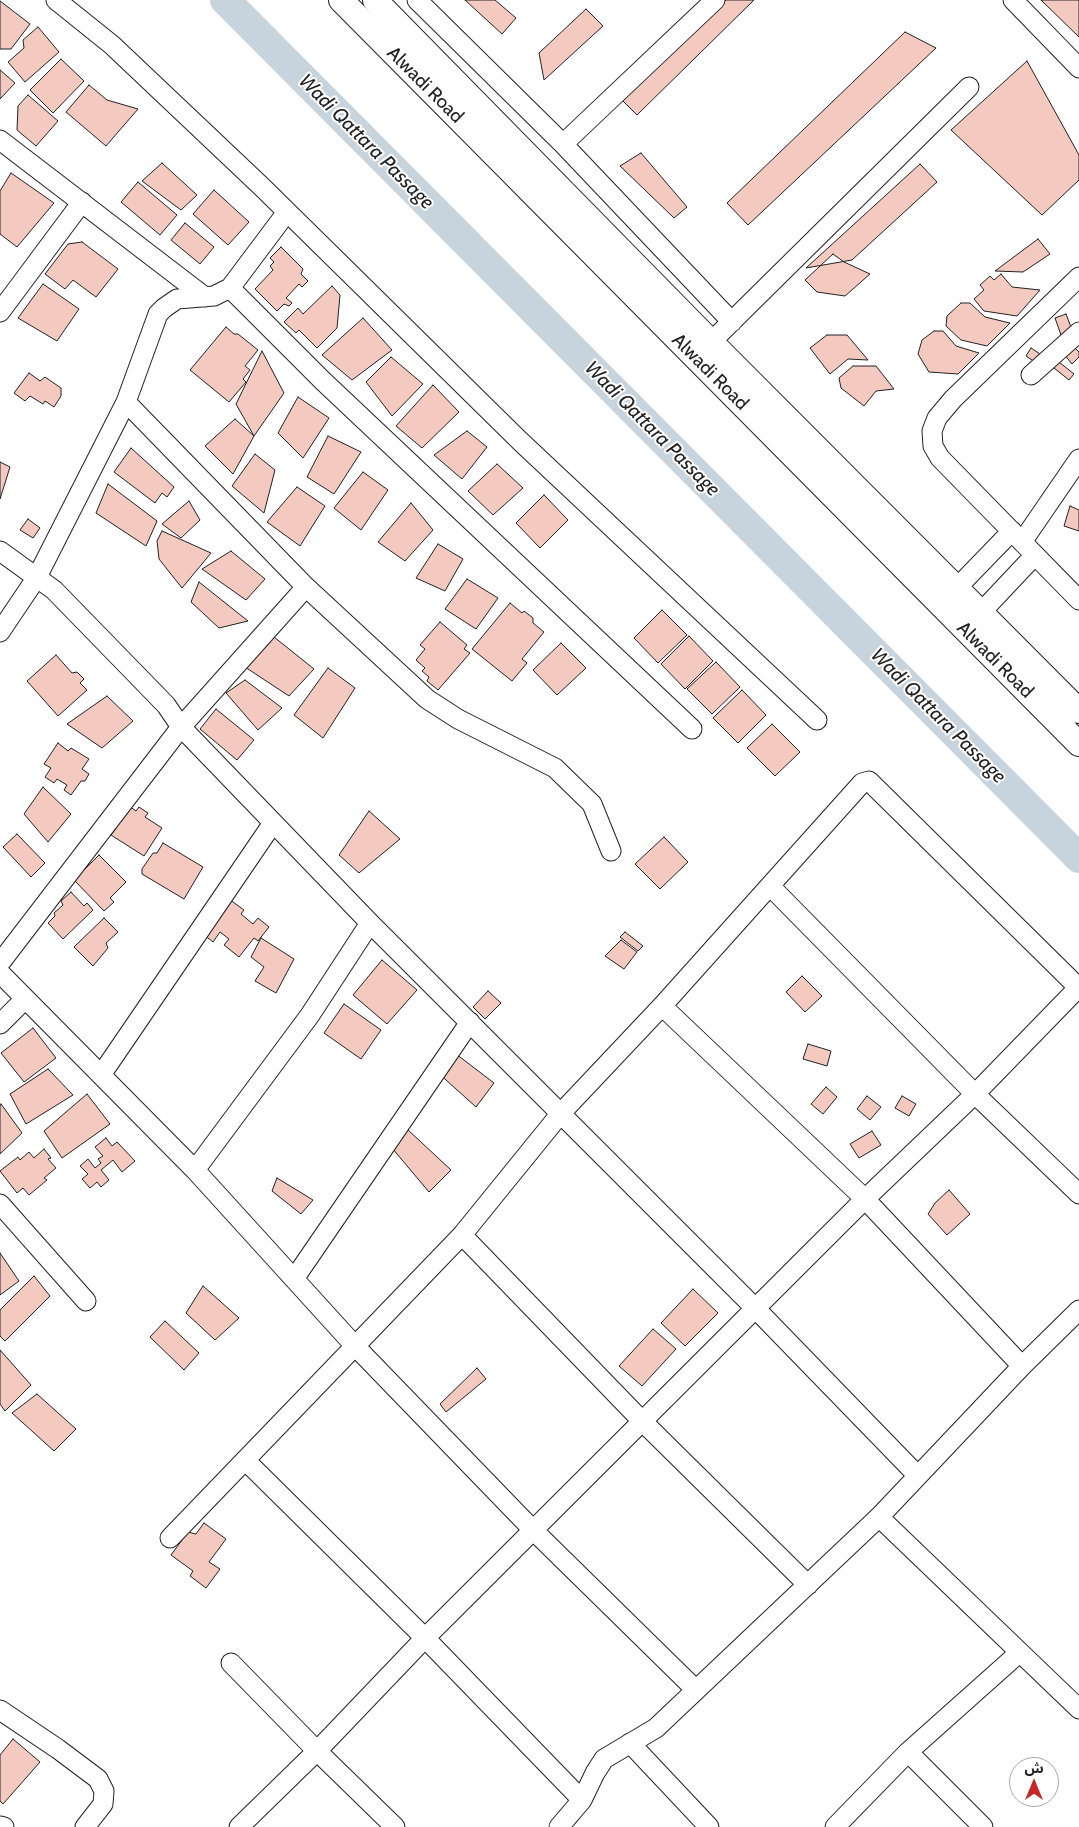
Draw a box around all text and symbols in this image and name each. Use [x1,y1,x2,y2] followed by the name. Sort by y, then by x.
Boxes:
[382,42,468,128] street label: Alwadi Road
[293,69,439,215] water label: Wadi Qattara Passage
[667,329,753,415] street label: Alwadi Road
[579,356,725,502] water label: Wadi Qattara Passage
[952,617,1038,703] street label: Alwadi Road
[865,643,1011,789] water label: Wadi Qattara Passage
[1009,1757,1059,1807] north arrow
[1024,1759,1044,1777] text: ش

